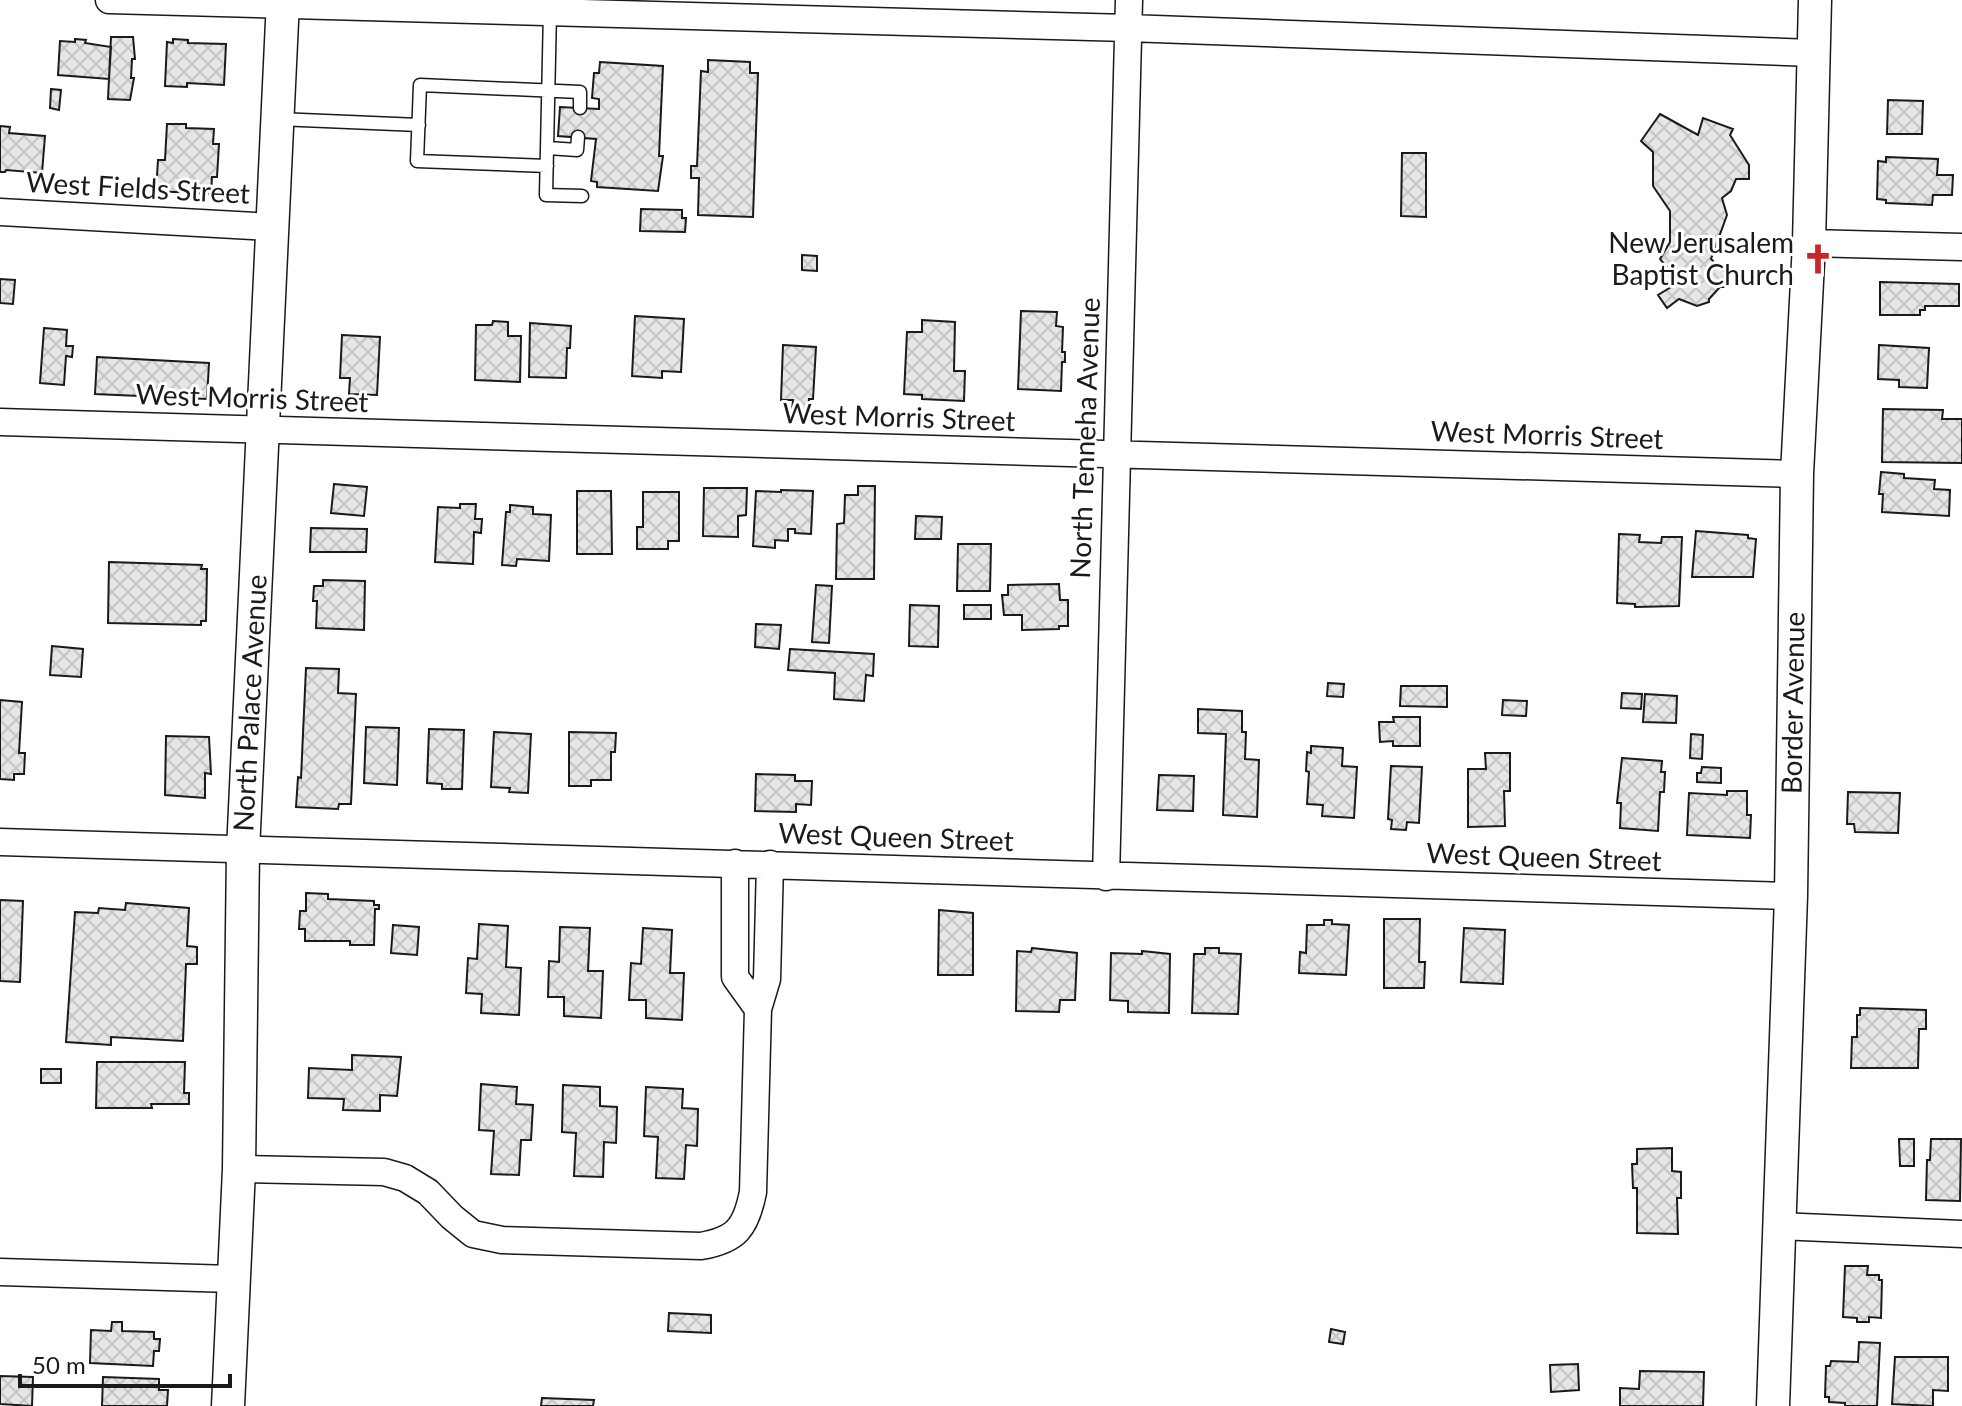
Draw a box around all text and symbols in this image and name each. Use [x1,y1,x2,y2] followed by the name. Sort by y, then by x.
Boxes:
[25,164,251,210] street label: West Fields Street
[1608,225,1794,291] place label: New Jerusalem Baptist Church
[1801,242,1835,276] church icon: New Jerusalem Baptist Church
[1062,297,1106,579] street label: North Tenneha Avenue
[135,376,369,418] street label: West Morris Street
[782,395,1016,437] street label: West Morris Street
[1430,413,1664,455] street label: West Morris Street
[225,573,273,832] street label: North Palace Avenue
[1773,611,1811,794] street label: Border Avenue
[778,815,1014,857] street label: West Queen Street
[1426,835,1662,877] street label: West Queen Street
[20,1338,230,1388] scale bar
[32,1350,86,1379] text: 50 m

